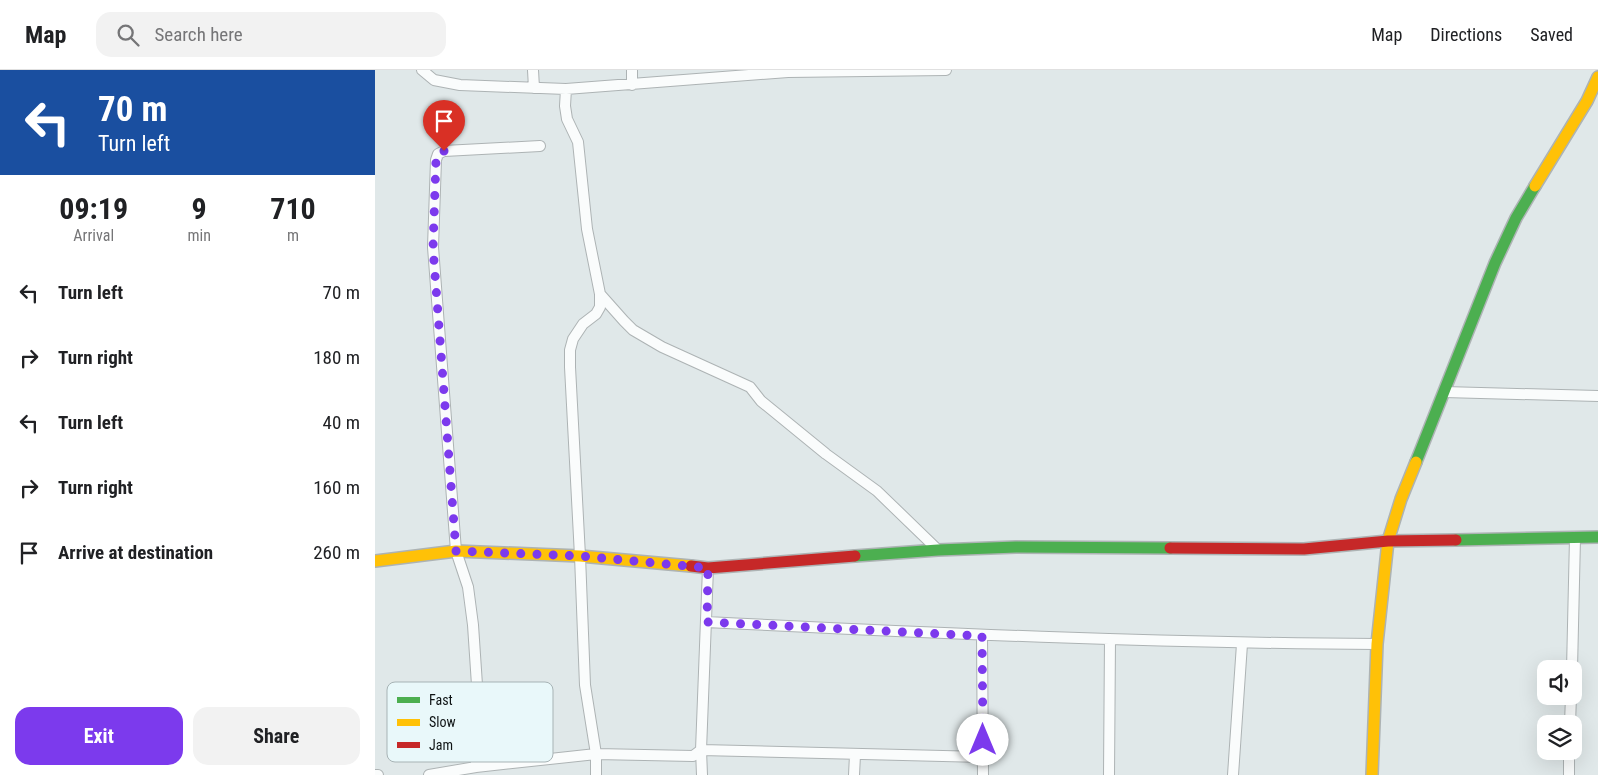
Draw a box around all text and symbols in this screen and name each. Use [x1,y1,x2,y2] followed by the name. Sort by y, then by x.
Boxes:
[96,12,446,57] search box
[25,21,66,49] text: Map
[114,21,142,49] icon: search
[154,23,243,46] text: Search here
[1371,24,1402,45] text: Map
[1430,24,1502,45] text: Directions
[1530,24,1573,45] text: Saved
[98,89,167,130] text: 70 m
[15,90,80,155] icon: left
[423,100,465,151] pin
[430,107,458,135] icon: arrive
[98,131,170,156] text: Turn left
[59,191,128,226] text: 09:19
[192,191,207,226] text: 9
[270,191,316,226] text: 710
[73,226,114,245] text: Arrival
[187,226,211,245] text: min
[287,226,299,245] text: m
[15,279,43,307] icon: left
[58,281,123,304] text: Turn left
[323,281,360,304] text: 70 m
[15,344,43,372] icon: right
[58,346,133,369] text: Turn right
[313,346,360,369] text: 180 m
[15,409,43,437] icon: left
[58,411,123,434] text: Turn left
[323,411,360,434] text: 40 m
[15,474,43,502] icon: right
[58,476,133,499] text: Turn right
[313,476,360,499] text: 160 m
[15,539,43,567] icon: arrive
[58,541,213,564] text: Arrive at destination
[313,541,360,564] text: 260 m
[1537,660,1582,760] map controls
[1537,660,1582,705] button: sound
[387,682,553,762] legend
[429,692,453,708] text: Fast
[15,707,183,765] button: Exit
[193,707,360,765] button: Share
[956,713,1008,765] position arrow
[429,714,456,730] text: Slow
[1537,715,1582,760] button: layers
[429,737,453,753] text: Jam

